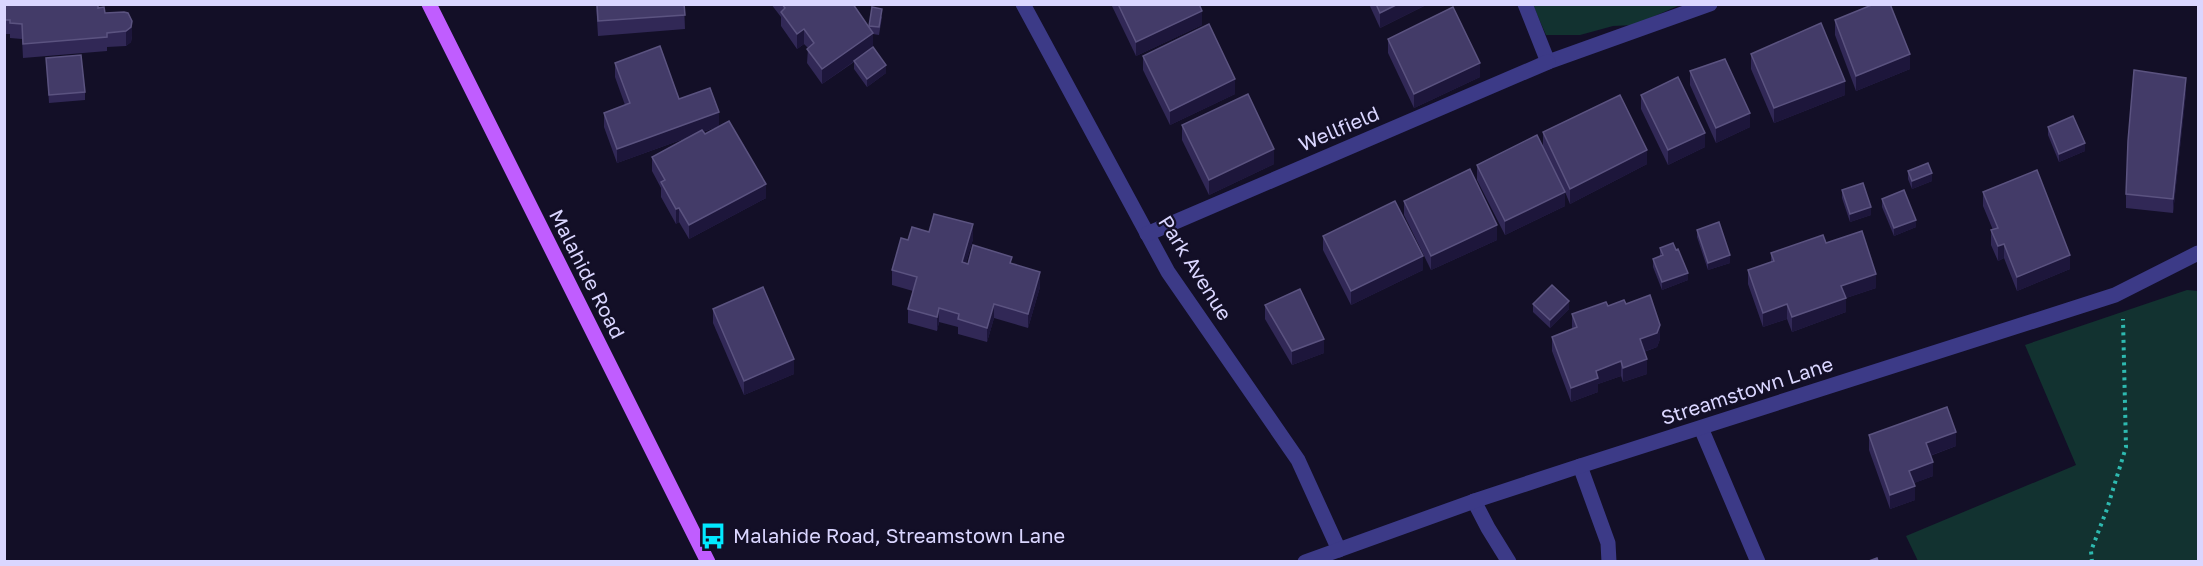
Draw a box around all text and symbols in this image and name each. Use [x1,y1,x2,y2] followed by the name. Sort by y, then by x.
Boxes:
[1295,100,1382,156] street label: Wellfield
[545,205,631,342] street label: Malahide Road
[1154,211,1238,324] street label: Park Avenue
[1658,351,1836,429] street label: Streamstown Lane
[698,521,728,551] bus stop icon: Malahide Road, Streamstown Lane
[733,523,1065,547] place label: Malahide Road, Streamstown Lane

